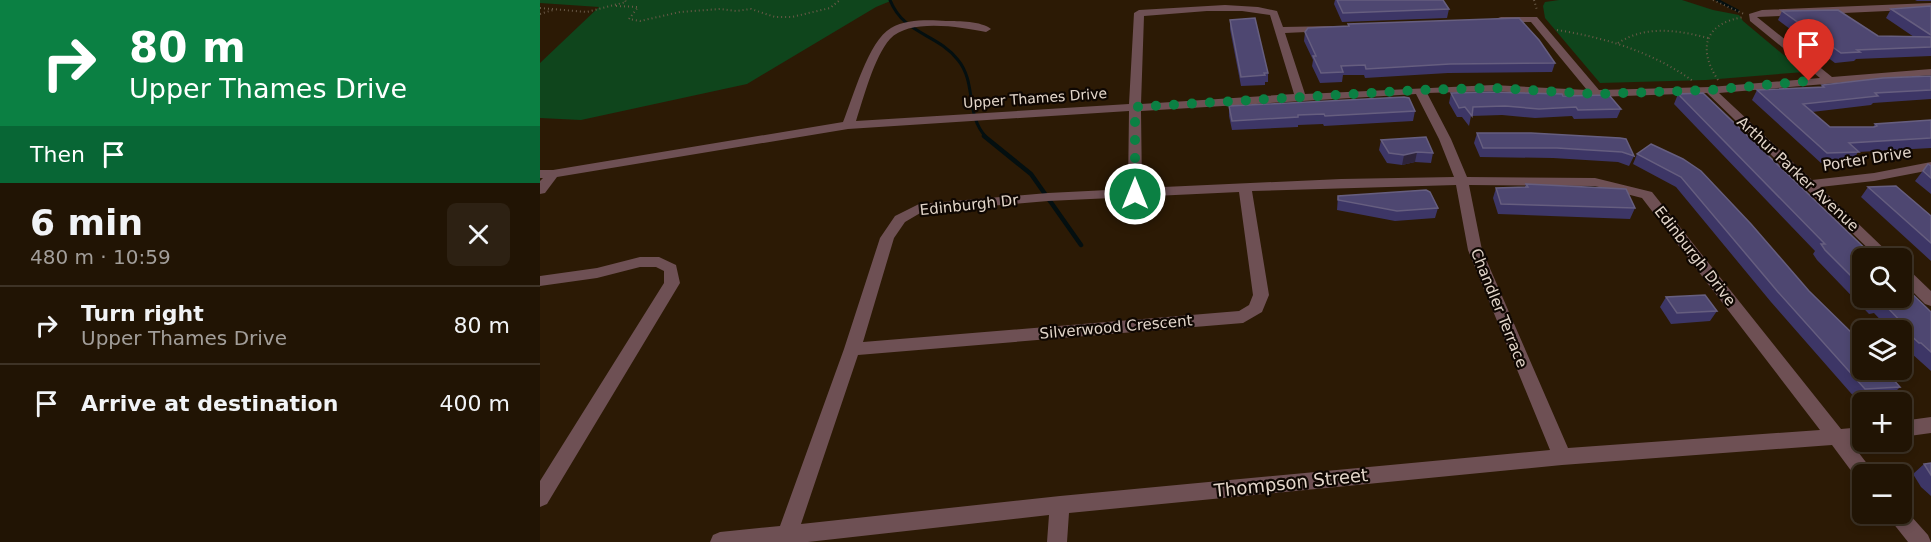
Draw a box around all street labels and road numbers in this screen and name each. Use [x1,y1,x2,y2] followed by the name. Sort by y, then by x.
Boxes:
[963,85,1107,111] street label: Upper Thames Drive
[1733,113,1863,235] street label: Arthur Parker Avenue
[1821,143,1913,175] street label: Porter Drive
[919,191,1020,219] street label: Edinburgh Dr
[1651,203,1739,309] street label: Edinburgh Drive
[1467,246,1531,370] street label: Chandler Terrace
[1039,311,1193,343] street label: Silverwood Crescent
[1212,464,1369,501] street label: Thompson Street

